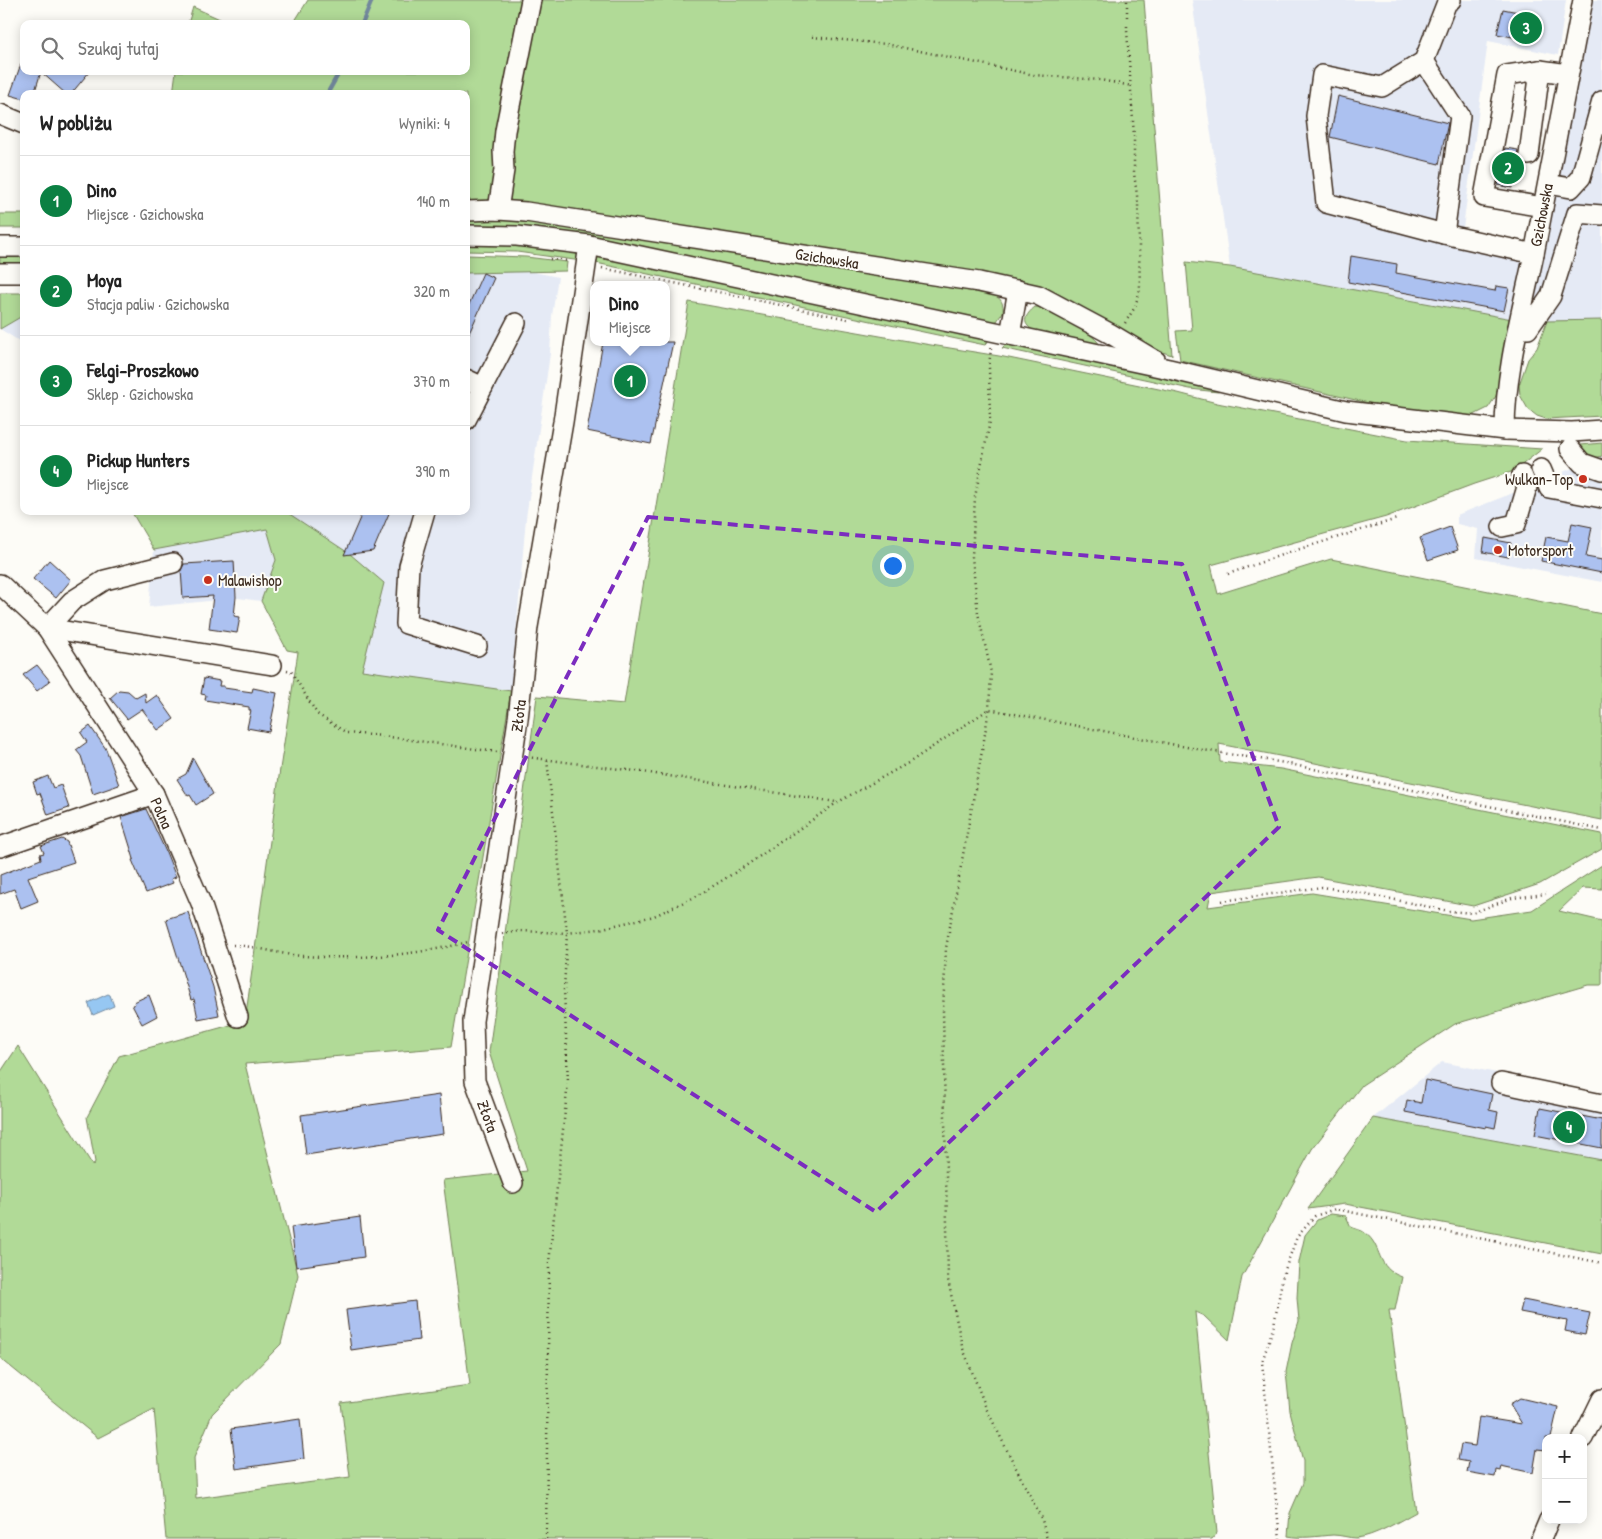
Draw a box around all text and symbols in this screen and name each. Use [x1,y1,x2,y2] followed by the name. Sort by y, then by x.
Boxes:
[1510,9,1542,47] pin: 3
[20,20,470,75] search box
[38,34,66,62] icon: search
[78,35,159,61] text: Szukaj tutaj
[40,108,112,137] text: W pobliżu
[399,112,450,134] text: Wyniki: 4
[1492,149,1524,187] pin: 2
[87,177,117,203] text: Dino
[1524,182,1558,248] street label: Gzichowska
[53,190,59,212] text: 1
[416,190,450,212] text: 140 m
[87,203,204,225] text: Miejsce · Gzichowska
[794,242,860,274] street label: Gzichowska
[87,267,121,293] text: Moya
[52,280,60,302] text: 2
[414,280,450,302] text: 320 m
[590,281,670,346] popup
[609,290,639,316] text: Dino
[87,293,229,315] text: Stacja paliw · Gzichowska
[609,316,651,338] text: Miejsce
[87,357,199,383] text: Felgi-Proszkowo
[614,362,646,400] pin: 1
[52,370,60,392] text: 3
[413,370,450,392] text: 370 m
[87,383,193,405] text: Sklep · Gzichowska
[87,447,190,473] text: Pickup Hunters
[53,460,59,482] text: 4
[415,460,450,482] text: 390 m
[1505,468,1573,490] place label: Wulkan-Top
[87,473,129,495] text: Miejsce
[1577,473,1589,485] marker: Wulkan-Top
[1508,539,1574,561] place label: Motorsport
[1492,544,1504,556] marker: Motorsport
[880,553,906,579] your location
[218,569,282,591] place label: Malawishop
[202,574,214,586] marker: Malawishop
[505,699,531,733] street label: Złota
[145,794,179,832] street label: Polna
[472,1097,504,1135] street label: Złota
[1553,1108,1585,1146] pin: 4
[1542,1434,1587,1524] map controls
[1542,1434,1587,1479] button: +
[1542,1479,1587,1524] button: −

